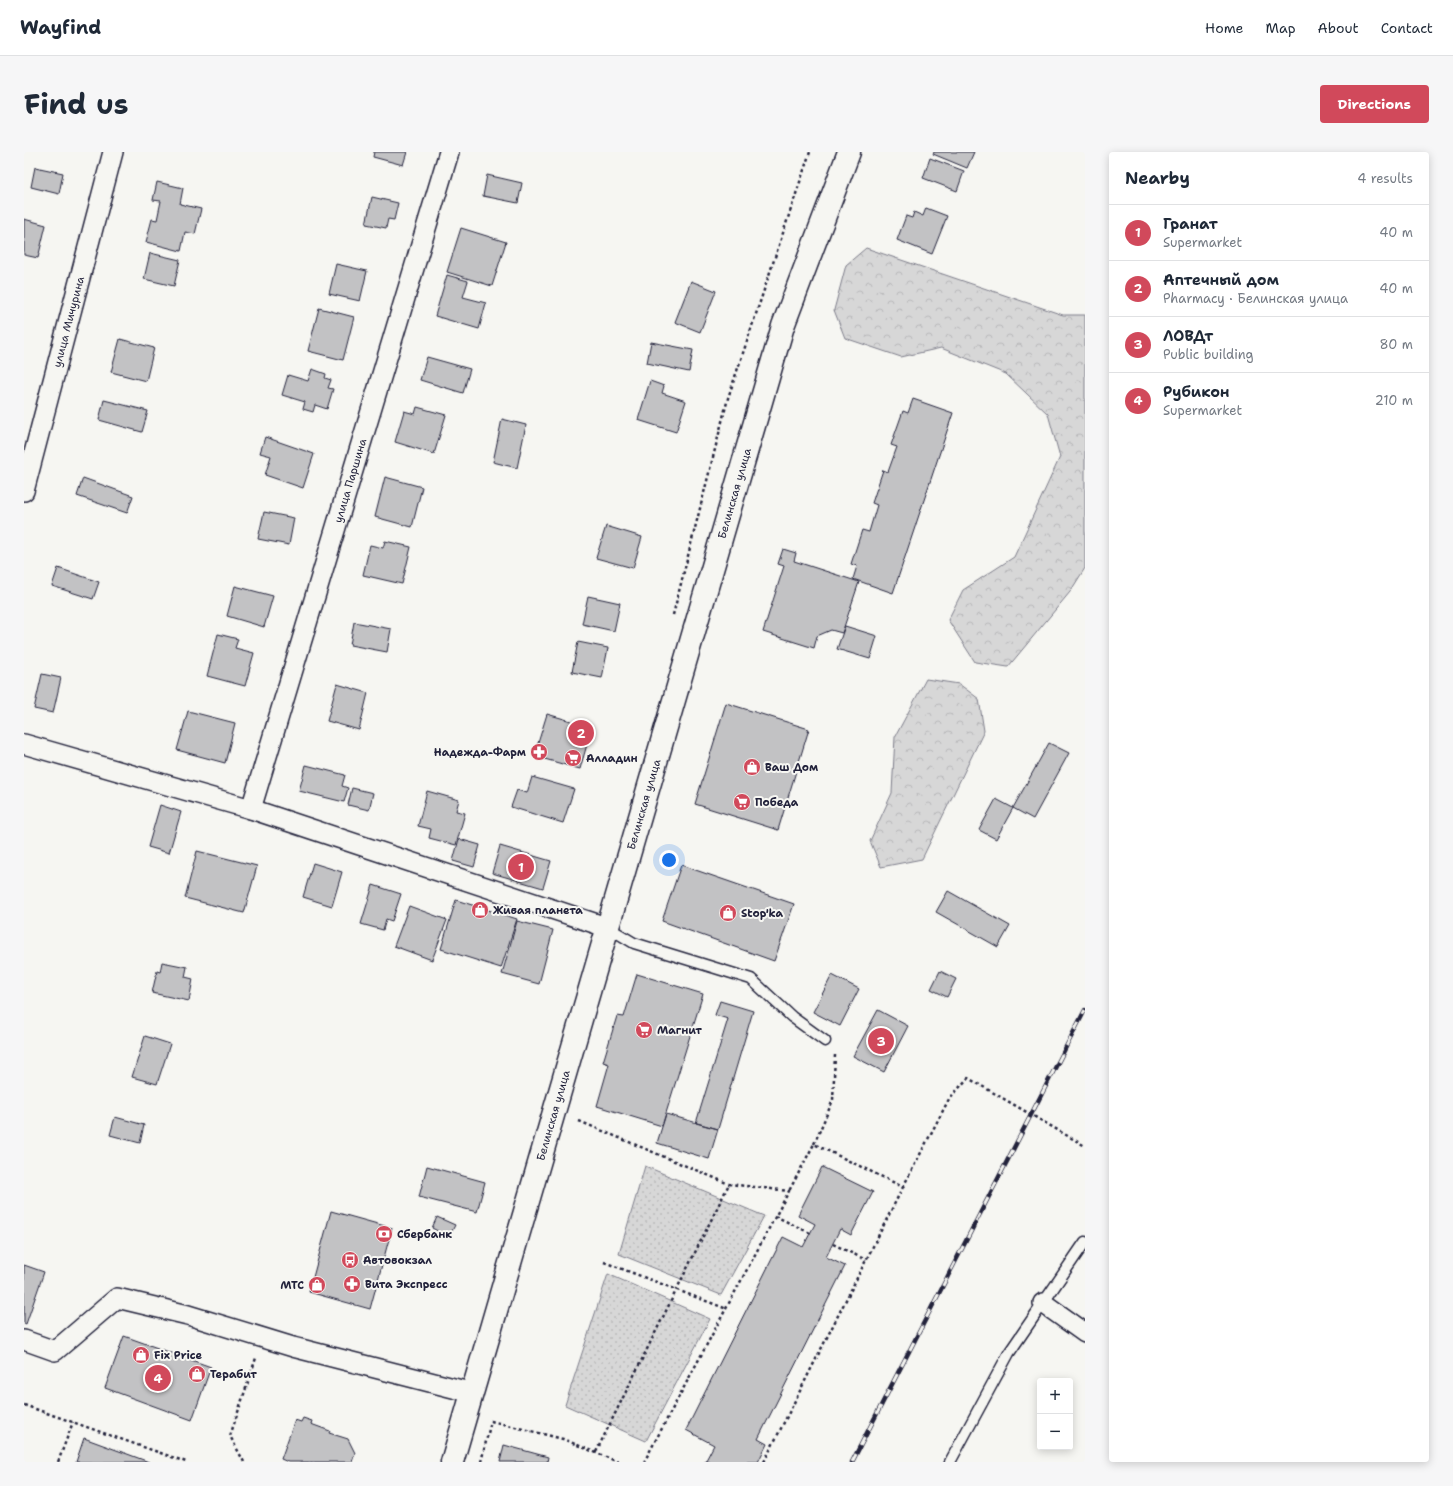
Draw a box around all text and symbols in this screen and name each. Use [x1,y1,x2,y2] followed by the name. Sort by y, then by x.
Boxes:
[20,15,101,40] text: Wayfind
[1205,19,1244,37] text: Home
[1266,19,1296,37] text: Map
[1318,19,1359,37] text: About
[1381,19,1433,37] text: Contact
[24,85,129,123] text: Find us
[1320,85,1429,123] button: Directions
[1125,167,1190,189] text: Nearby
[1357,170,1413,187] text: 4 results
[1163,214,1218,234] text: Гранат
[1135,224,1141,241] text: 1
[1379,224,1413,241] text: 40 m
[1163,234,1242,251] text: Supermarket
[1163,270,1279,290] text: Аптечный дом
[50,275,88,369] street label: улица Мичурина
[1133,280,1143,297] text: 2
[1379,280,1413,297] text: 40 m
[1163,290,1348,307] text: Pharmacy · Белинская улица
[1163,326,1213,346] text: ЛОВДт
[1133,336,1143,353] text: 3
[1379,336,1413,353] text: 80 m
[1163,346,1254,363] text: Public building
[1163,382,1230,402] text: Рубикон
[1133,392,1143,409] text: 4
[1375,392,1413,409] text: 210 m
[1163,402,1242,419] text: Supermarket
[331,437,370,525] street label: улица Паршина
[714,446,755,541] street label: Белинская улица
[568,718,594,748] pin: 2
[529,742,549,762] pharmacy icon: Надежда-Фарм
[434,745,526,760] place label: Надежда-Фарм
[563,748,583,768] supermarket icon: Алладин
[586,751,638,766] place label: Алладин
[624,757,664,852] street label: Белинская улица
[742,757,762,777] shop icon: Ваш Дом
[765,760,818,775] place label: Ваш Дом
[732,792,752,812] supermarket icon: Победа
[755,795,799,810] place label: Победа
[659,850,679,870] your location
[508,852,534,882] pin: 1
[470,900,490,920] shop icon: Живая планета
[493,903,583,918] place label: Живая планета
[718,903,738,923] shop icon: Stop'ka
[741,906,783,921] place label: Stop'ka
[634,1020,654,1040] supermarket icon: Магнит
[657,1023,702,1038] place label: Магнит
[868,1026,894,1056] pin: 3
[533,1068,574,1163] street label: Белинская улица
[374,1224,394,1244] bank icon: Сбербанк
[397,1227,452,1242] place label: Сбербанк
[340,1250,360,1270] bus stop icon: Автовокзал
[363,1253,432,1268] place label: Автовокзал
[342,1274,362,1294] pharmacy icon: Вита Экспресс
[307,1275,327,1295] shop icon: МТС
[365,1277,448,1292] place label: Вита Экспресс
[280,1278,304,1293] place label: МТС
[131,1345,151,1365] shop icon: Fix Price
[154,1348,203,1363] place label: Fix Price
[145,1363,171,1393] pin: 4
[187,1364,207,1384] shop icon: Терабит
[210,1367,257,1382] place label: Терабит
[1037,1378,1073,1450] map controls
[1037,1378,1073,1414] button: +
[1037,1414,1073,1450] button: −

